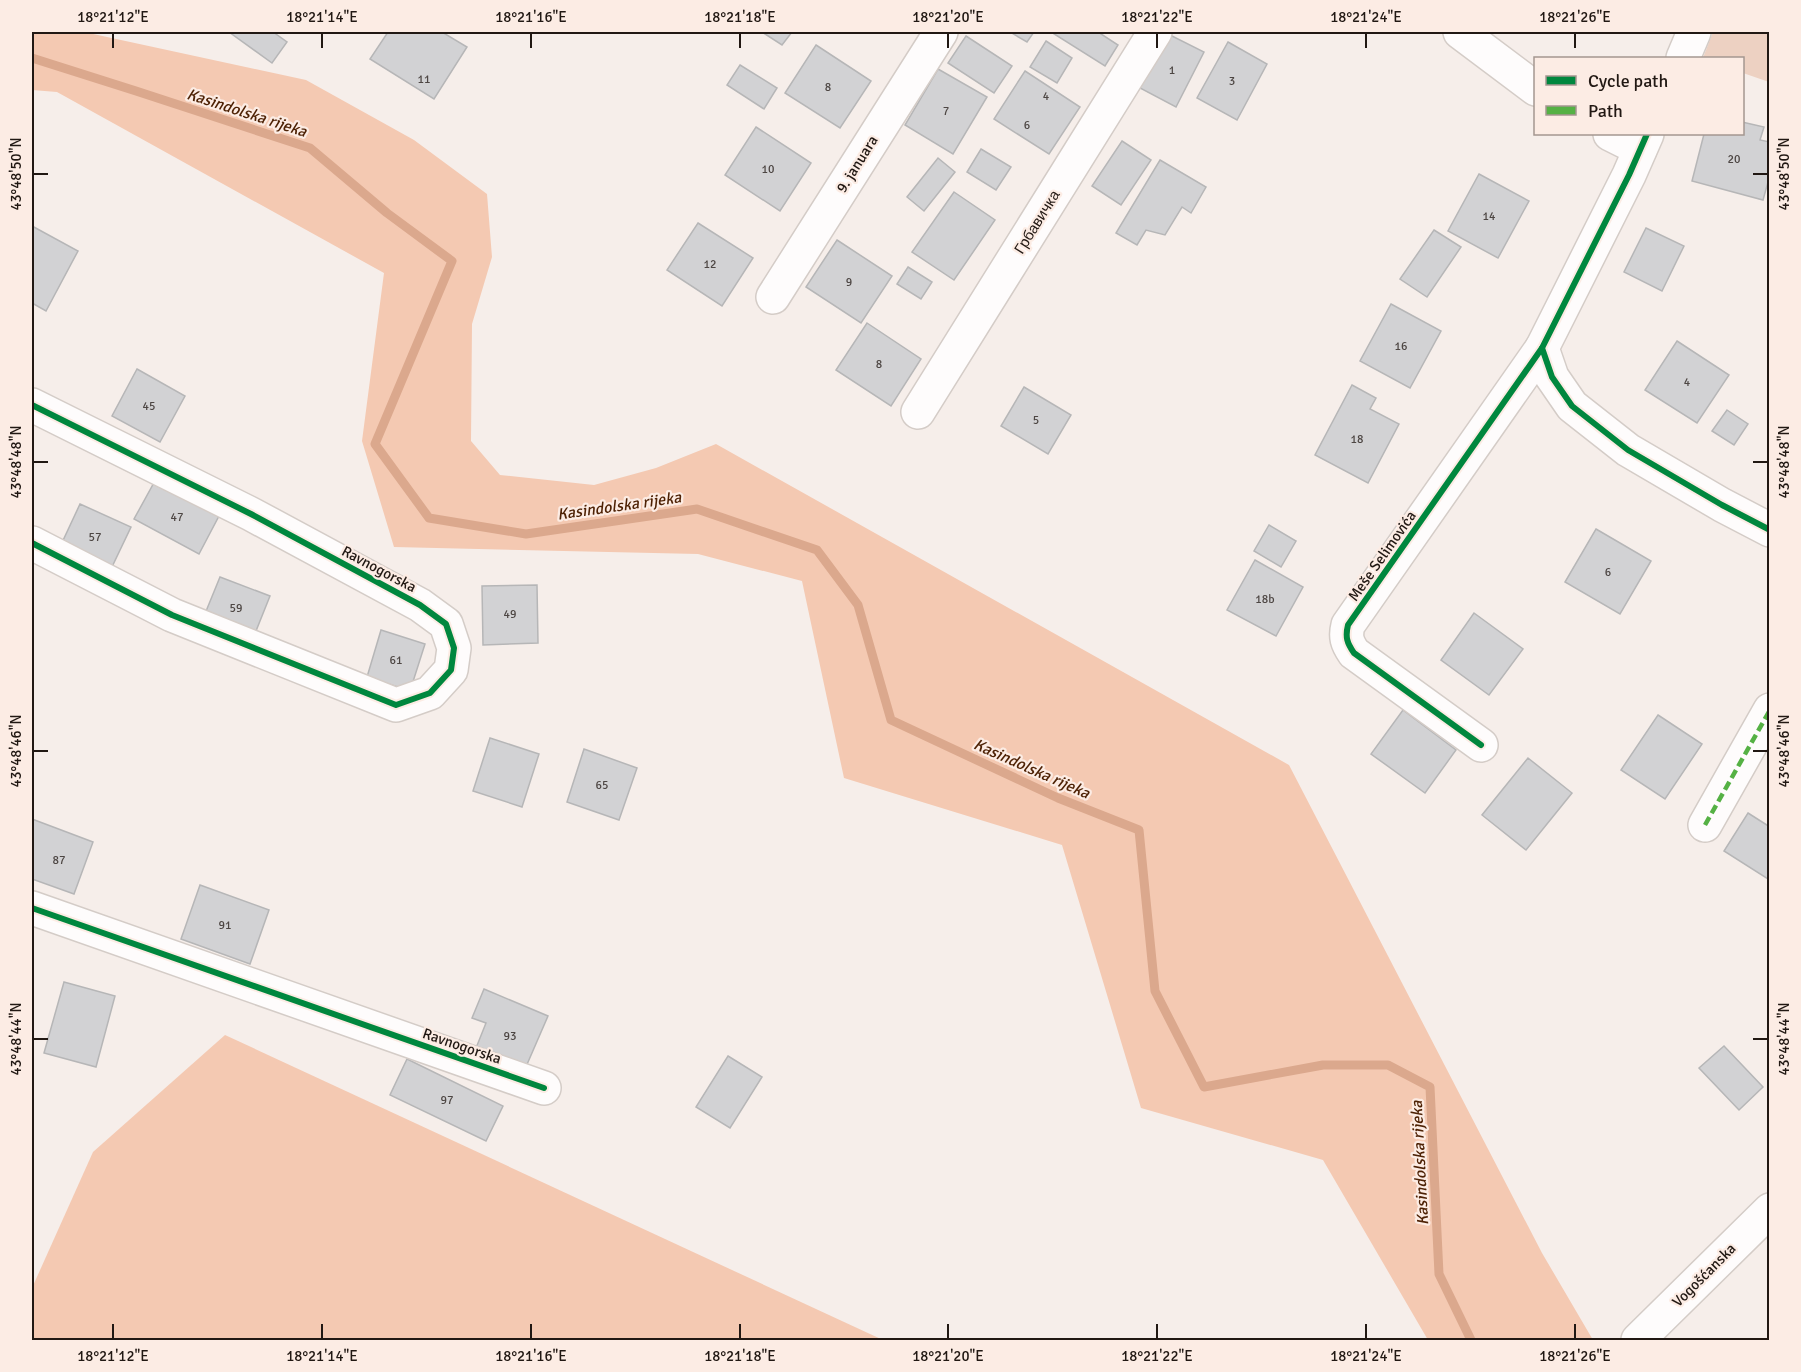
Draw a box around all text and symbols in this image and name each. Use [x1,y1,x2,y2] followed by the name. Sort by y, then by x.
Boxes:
[77,8,149,26] text: 18°21'12"E
[286,8,358,26] text: 18°21'14"E
[495,8,567,26] text: 18°21'16"E
[704,8,776,26] text: 18°21'18"E
[912,8,984,26] text: 18°21'20"E
[1121,8,1193,26] text: 18°21'22"E
[1330,8,1402,26] text: 18°21'24"E
[1539,8,1611,26] text: 18°21'26"E
[1534,57,1744,135] legend
[1169,63,1175,78] house number: 1
[1588,70,1668,92] text: Cycle path
[418,72,430,87] house number: 11
[1229,74,1235,89] house number: 3
[825,80,831,95] house number: 8
[184,84,310,142] water label: Kasindolska rijeka
[1043,89,1050,104] house number: 4
[1588,100,1623,122] text: Path
[943,104,949,119] house number: 7
[1024,118,1030,133] house number: 6
[832,132,882,196] street label: 9. januara
[7,137,25,211] text: 43°48'50"N
[1775,137,1793,211] text: 43°48'50"N
[1728,152,1740,167] house number: 20
[762,162,774,177] house number: 10
[1010,186,1064,257] street label: Грбавичка
[1483,209,1496,224] house number: 14
[704,257,716,272] house number: 12
[846,275,852,290] house number: 9
[1395,339,1407,354] house number: 16
[876,357,882,372] house number: 8
[1684,375,1691,390] house number: 4
[143,399,155,414] house number: 45
[1033,413,1039,428] house number: 5
[7,425,25,499] text: 43°48'48"N
[1775,425,1793,499] text: 43°48'48"N
[1351,432,1363,447] house number: 18
[556,487,683,525] water label: Kasindolska rijeka
[1344,507,1420,605] street label: Meše Selimovića
[171,510,183,525] house number: 47
[89,530,101,545] house number: 57
[339,542,419,596] street label: Ravnogorska
[1605,565,1611,580] house number: 6
[1255,592,1275,607] house number: 18b
[230,601,242,616] house number: 59
[504,607,516,622] house number: 49
[390,653,402,668] house number: 61
[7,714,25,788] text: 43°48'46"N
[1775,714,1793,788] text: 43°48'46"N
[970,734,1094,804] water label: Kasindolska rijeka
[596,778,608,793] house number: 65
[53,853,65,868] house number: 87
[219,918,231,933] house number: 91
[7,1002,25,1076] text: 43°48'44"N
[1775,1002,1793,1076] text: 43°48'44"N
[420,1024,504,1068] street label: Ravnogorska
[504,1029,516,1044] house number: 93
[441,1093,453,1108] house number: 97
[1407,1099,1433,1226] water label: Kasindolska rijeka
[1668,1239,1740,1311] street label: Vogošćanska
[77,1347,149,1365] text: 18°21'12"E
[286,1347,358,1365] text: 18°21'14"E
[495,1347,567,1365] text: 18°21'16"E
[704,1347,776,1365] text: 18°21'18"E
[912,1347,984,1365] text: 18°21'20"E
[1121,1347,1193,1365] text: 18°21'22"E
[1330,1347,1402,1365] text: 18°21'24"E
[1539,1347,1611,1365] text: 18°21'26"E

